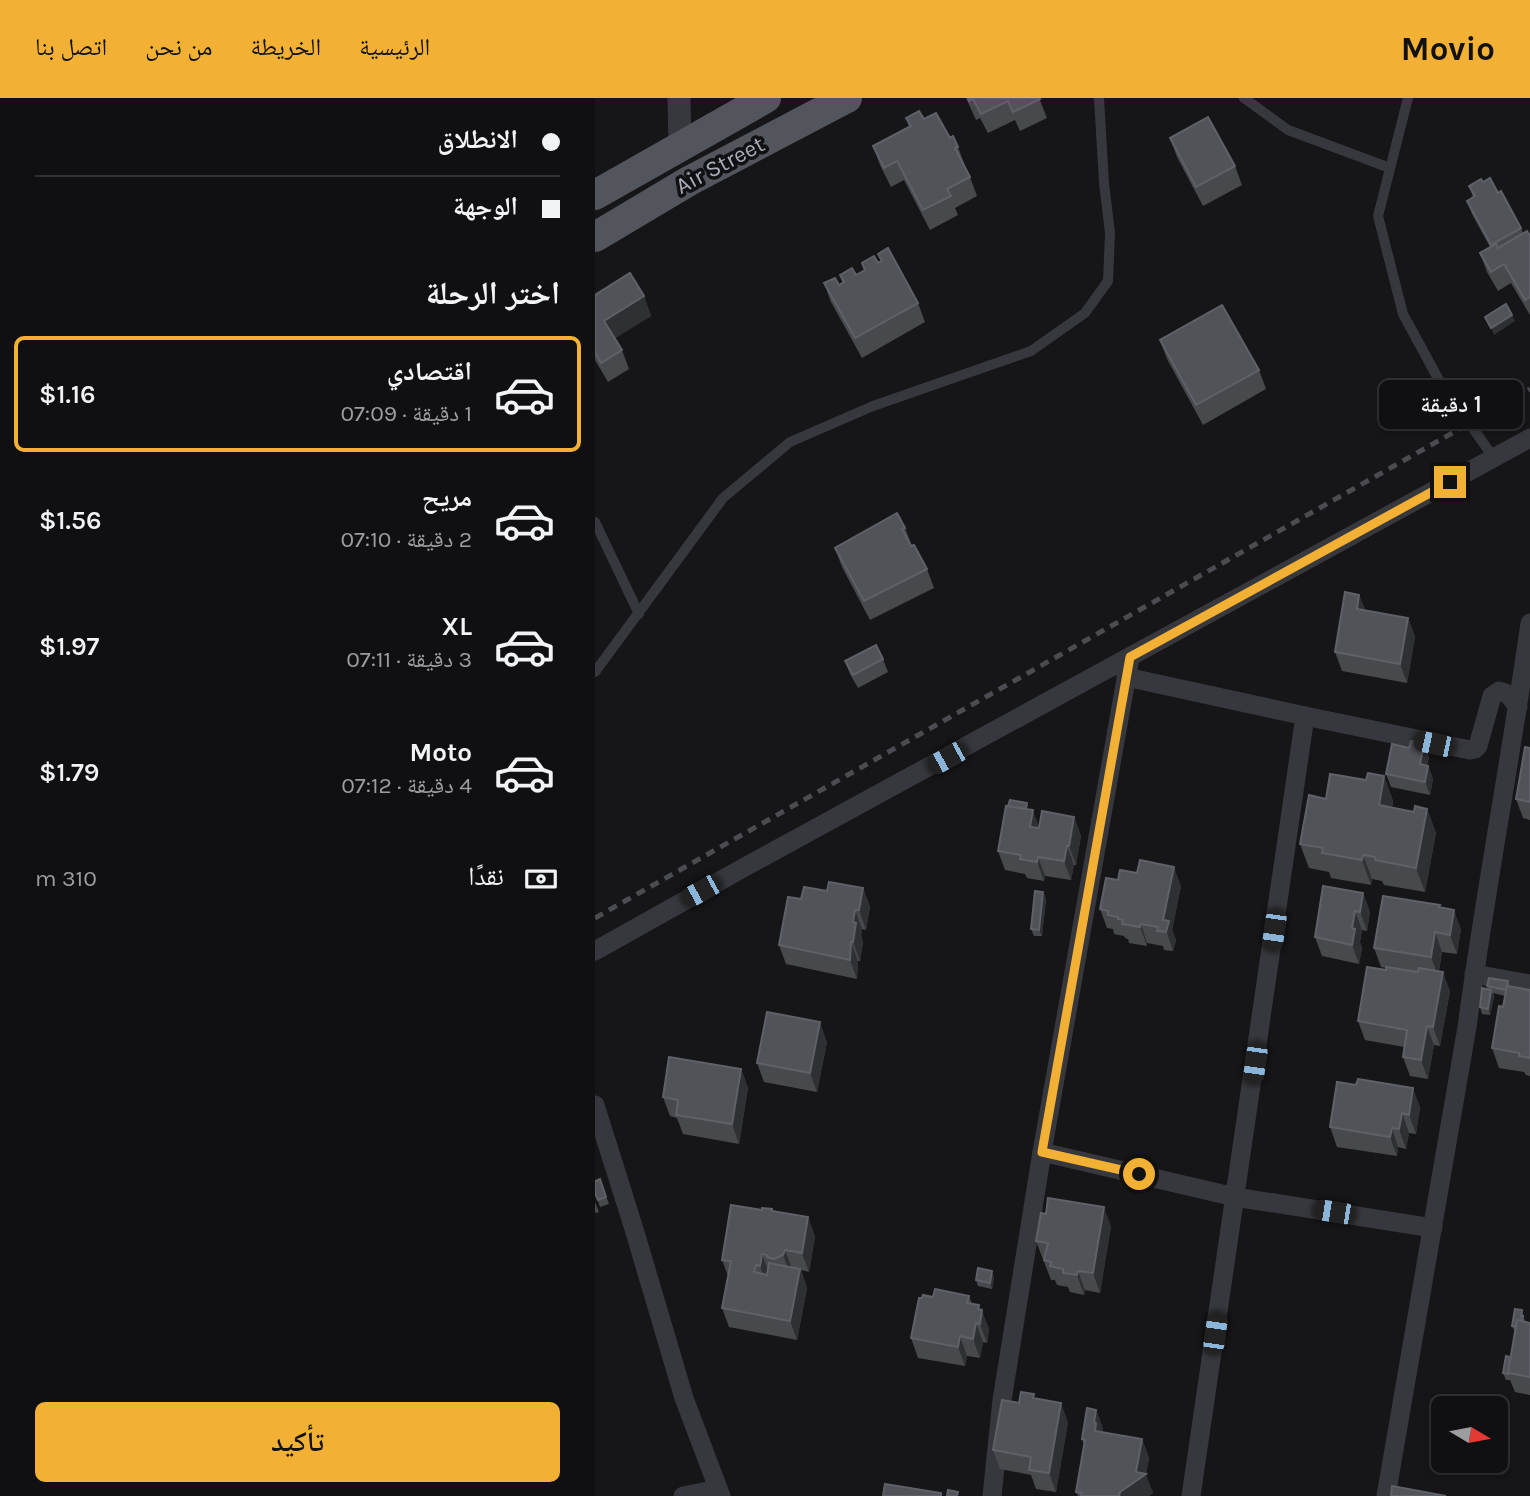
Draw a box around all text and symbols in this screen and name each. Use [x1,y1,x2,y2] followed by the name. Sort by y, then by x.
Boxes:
[1401,30,1495,68] text: Movio
[35,33,107,61] text: اتصل بنا
[145,33,213,61] text: من نحن
[251,33,321,61] text: الخريطة
[359,33,430,61] text: الرئيسية
[438,124,518,155] text: الانطلاق
[671,130,769,200] street label: Air Street
[453,191,518,222] text: الوجهة
[426,275,560,312] text: اختر الرحلة
[387,356,472,387] text: اقتصادي
[493,363,556,426] icon: car
[39,379,96,410] text: $1.16
[1378,380,1522,430] callout: 1 دقيقة
[1420,391,1482,418] text: 1 دقيقة
[340,400,472,427] text: 1 دقيقة · 07:09
[1434,466,1466,498] route end
[422,482,472,513] text: مريح
[493,489,556,552] icon: car
[39,505,101,536] text: $1.56
[340,526,472,553] text: 2 دقيقة · 07:10
[441,611,472,642] text: XL
[493,615,556,678] icon: car
[39,631,99,662] text: $1.97
[346,646,472,673] text: 3 دقيقة · 07:11
[1412,729,1457,759] car
[410,737,472,768] text: Moto
[924,739,971,777] car
[493,741,556,804] icon: car
[39,757,99,788] text: $1.79
[341,772,472,799] text: 4 دقيقة · 07:12
[522,860,560,898] icon: cash
[468,861,504,892] text: نقدًا
[35,865,97,892] text: 310 m
[678,872,725,910] car
[1261,908,1288,952] car
[1242,1041,1269,1085] car
[1123,1158,1155,1190] route start
[1312,1198,1357,1226] car
[1202,1311,1229,1355] car
[1431,1396,1509,1474] north arrow
[1431,1396,1508,1473] map controls
[35,1402,560,1482] button: تأكيد

